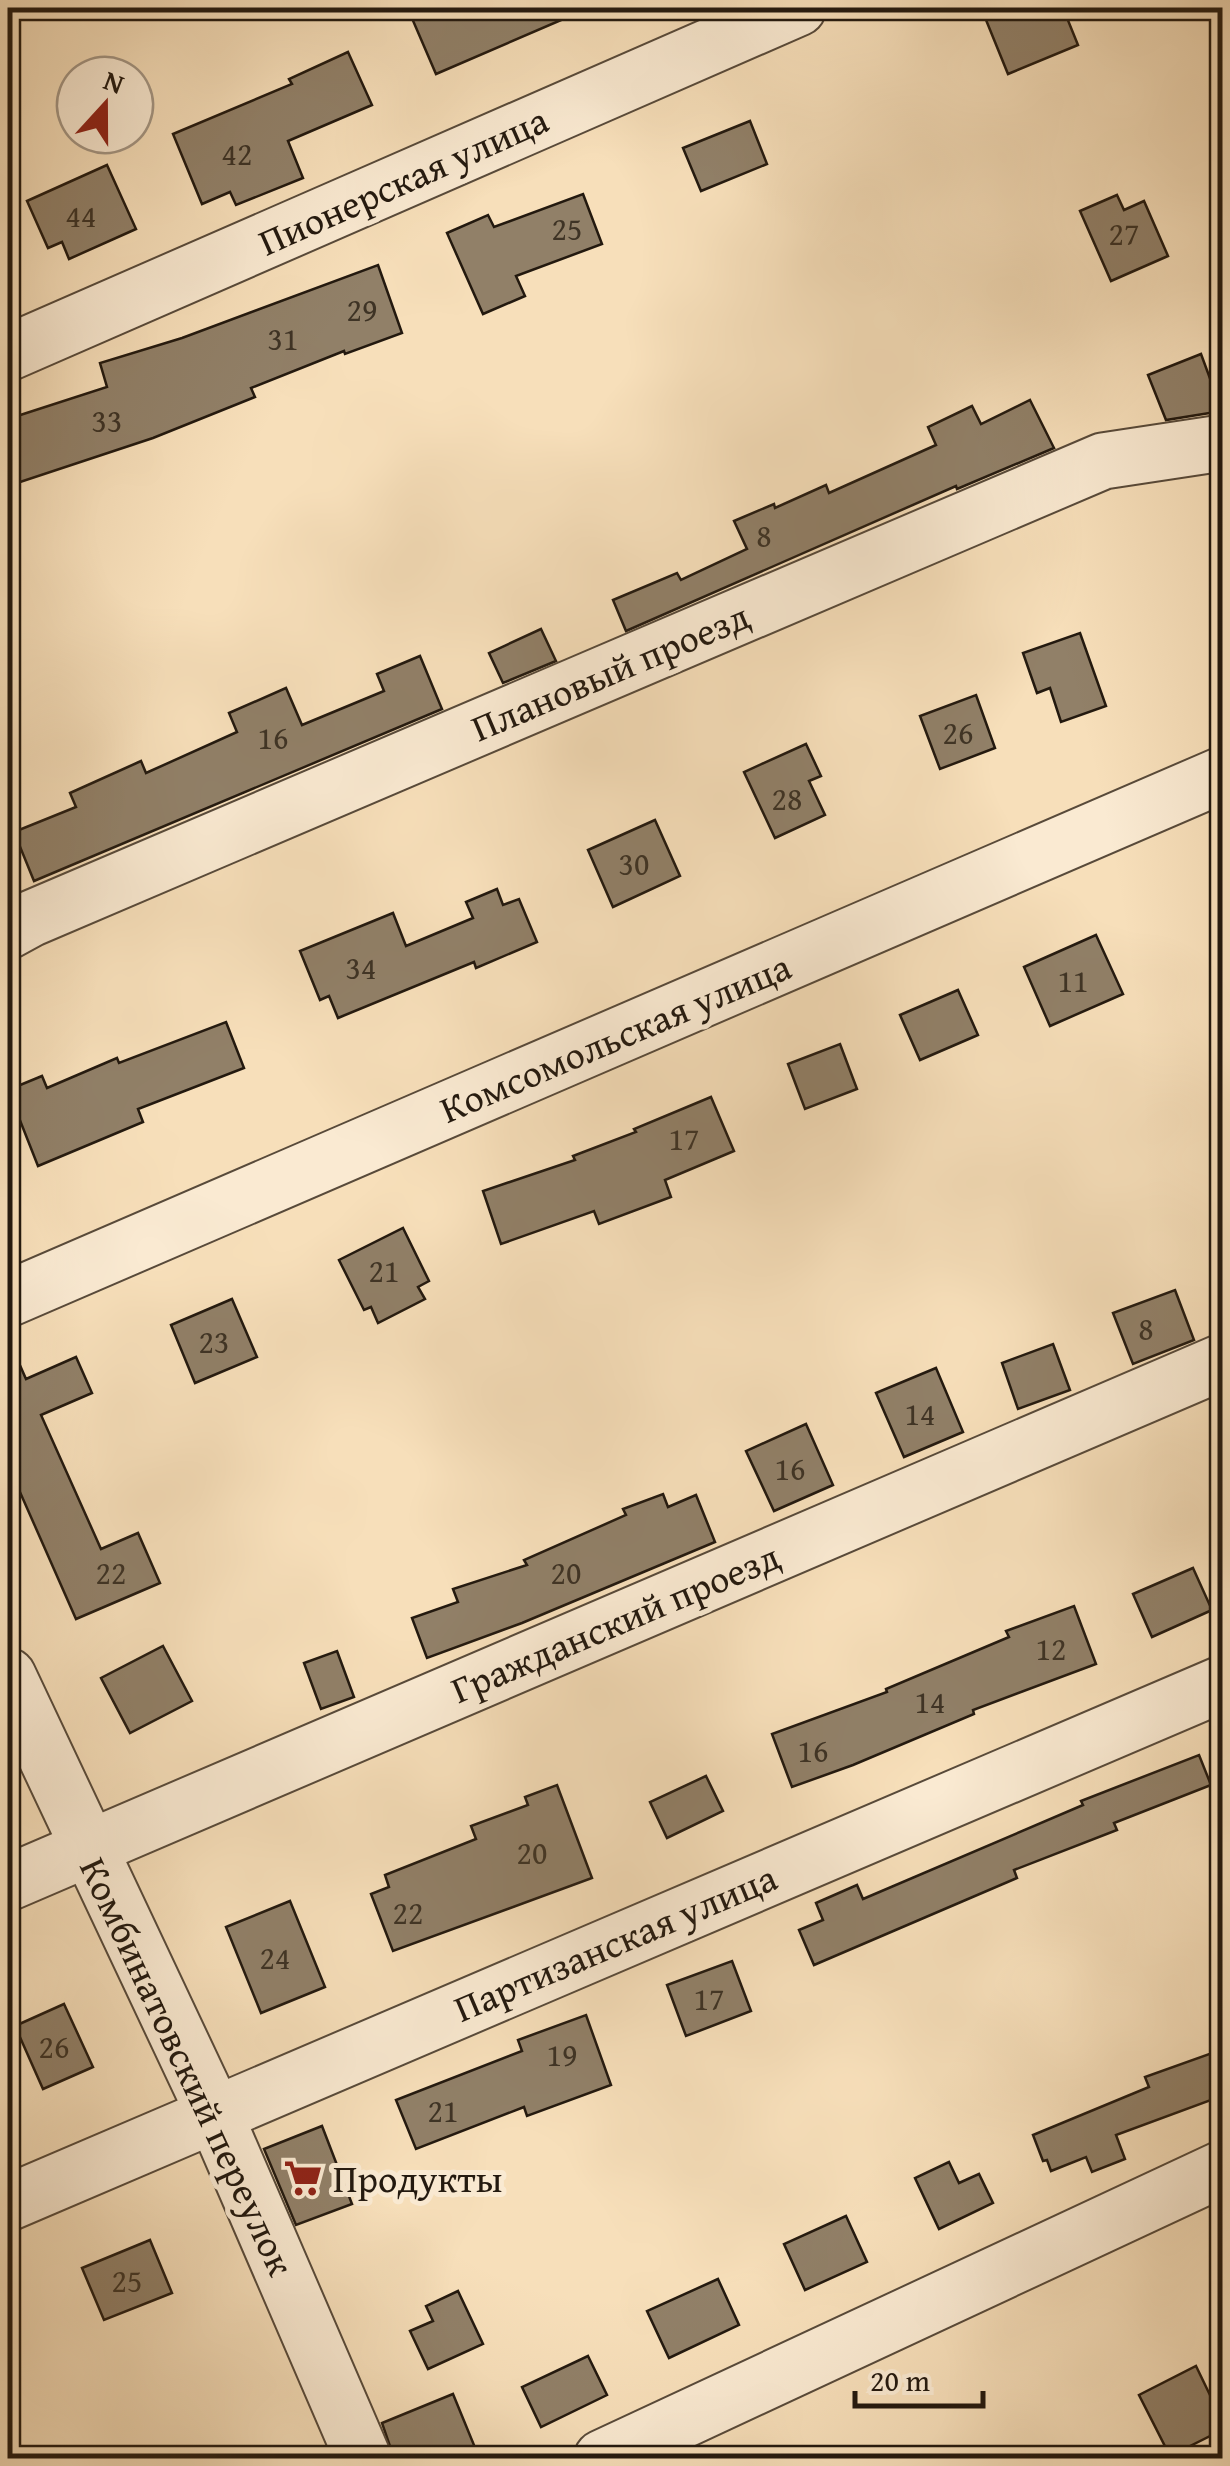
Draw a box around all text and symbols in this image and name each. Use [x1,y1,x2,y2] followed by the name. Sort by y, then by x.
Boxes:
[55,55,155,155] north arrow
[98,59,130,104] text: N
[249,91,557,269] street label: Пионерская улица
[222,130,252,177] house number: 42
[66,192,96,239] house number: 44
[552,205,582,252] house number: 25
[1109,210,1139,257] house number: 27
[347,286,377,333] house number: 29
[268,315,298,362] house number: 31
[92,397,122,444] house number: 33
[756,512,772,559] house number: 8
[462,587,758,755] street label: Плановый проезд
[943,709,973,756] house number: 26
[258,714,288,761] house number: 16
[772,775,802,822] house number: 28
[619,840,649,887] house number: 30
[431,938,799,1136] street label: Комсомольская улица
[346,944,376,991] house number: 34
[1058,957,1088,1004] house number: 11
[669,1115,699,1162] house number: 17
[369,1247,399,1294] house number: 21
[1138,1305,1154,1352] house number: 8
[199,1318,229,1365] house number: 23
[905,1390,935,1437] house number: 14
[775,1445,805,1492] house number: 16
[442,1527,788,1717] street label: Гражданский проезд
[96,1549,126,1596] house number: 22
[551,1549,581,1596] house number: 20
[1036,1625,1066,1672] house number: 12
[915,1678,945,1725] house number: 14
[798,1727,828,1774] house number: 16
[517,1829,547,1876] house number: 20
[66,1848,310,2284] street label: Комбинатовский переулок
[445,1849,785,2035] street label: Партизанская улица
[393,1889,423,1936] house number: 22
[260,1934,290,1981] house number: 24
[694,1975,724,2022] house number: 17
[39,2023,69,2070] house number: 26
[547,2031,577,2078] house number: 19
[428,2087,458,2134] house number: 21
[333,2150,502,2206] place label: Продукты
[282,2157,324,2199] supermarket icon: Продукты
[112,2257,142,2304] house number: 25
[855,2346,982,2408] scale bar
[870,2358,930,2402] text: 20 m

